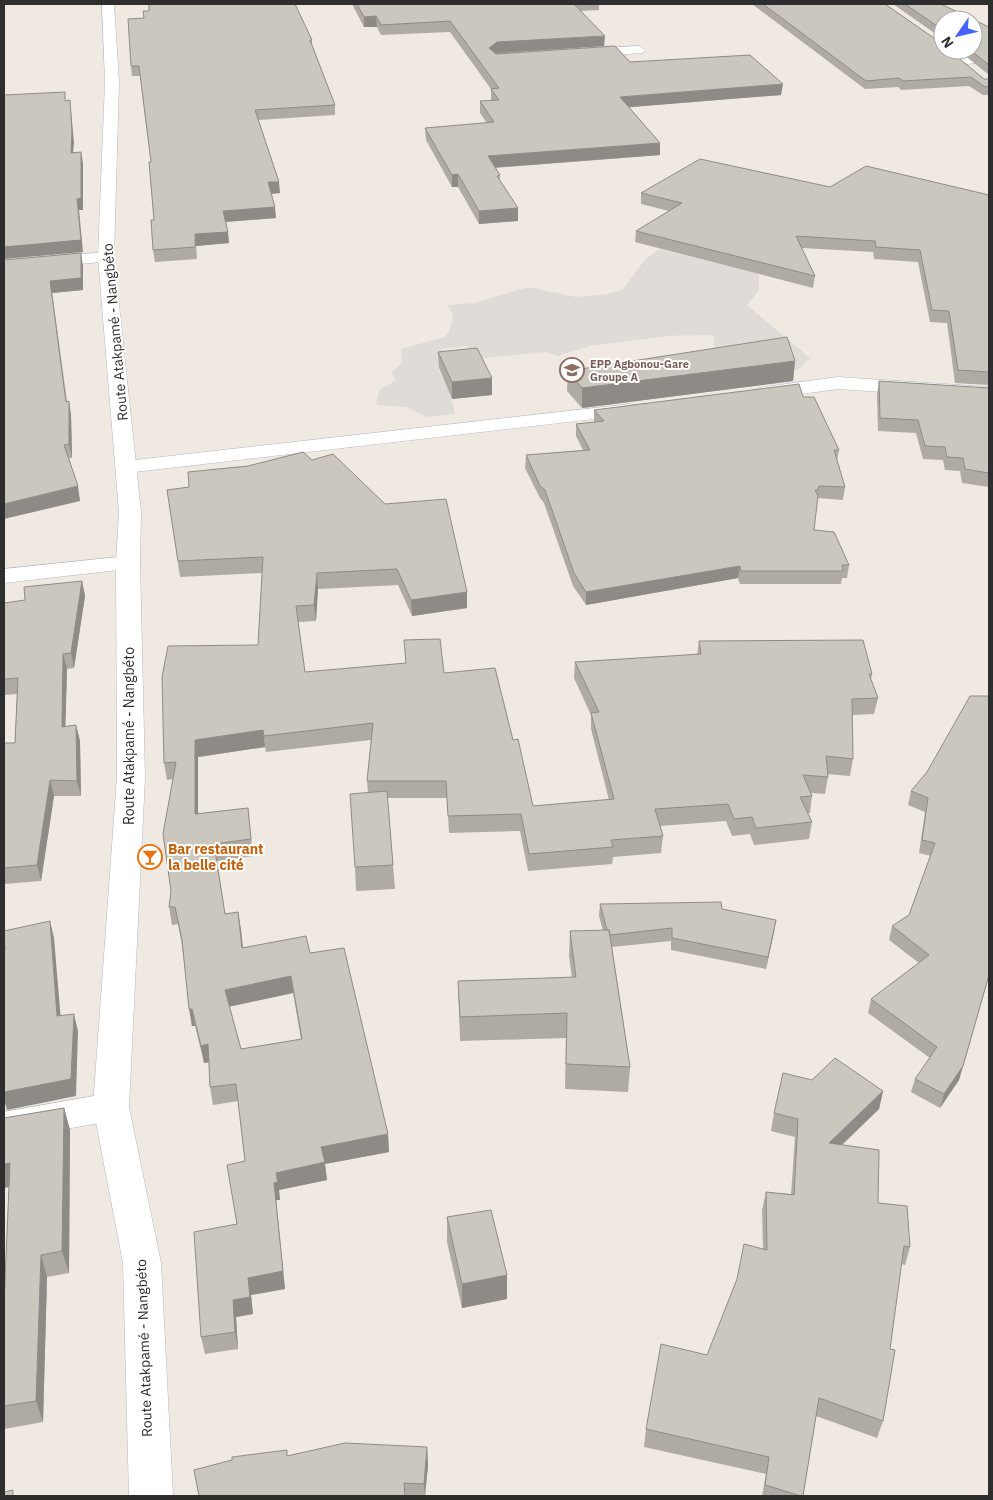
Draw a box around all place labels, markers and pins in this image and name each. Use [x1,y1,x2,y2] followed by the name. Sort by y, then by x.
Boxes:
[559,357,585,383] school or university icon: EPP Agbonou-Gare Groupe A
[590,357,689,384] place label: EPP Agbonou-Gare Groupe A
[168,840,263,874] place label: Bar restaurant la belle cité
[137,844,163,870] bar icon: Bar restaurant la belle cité

